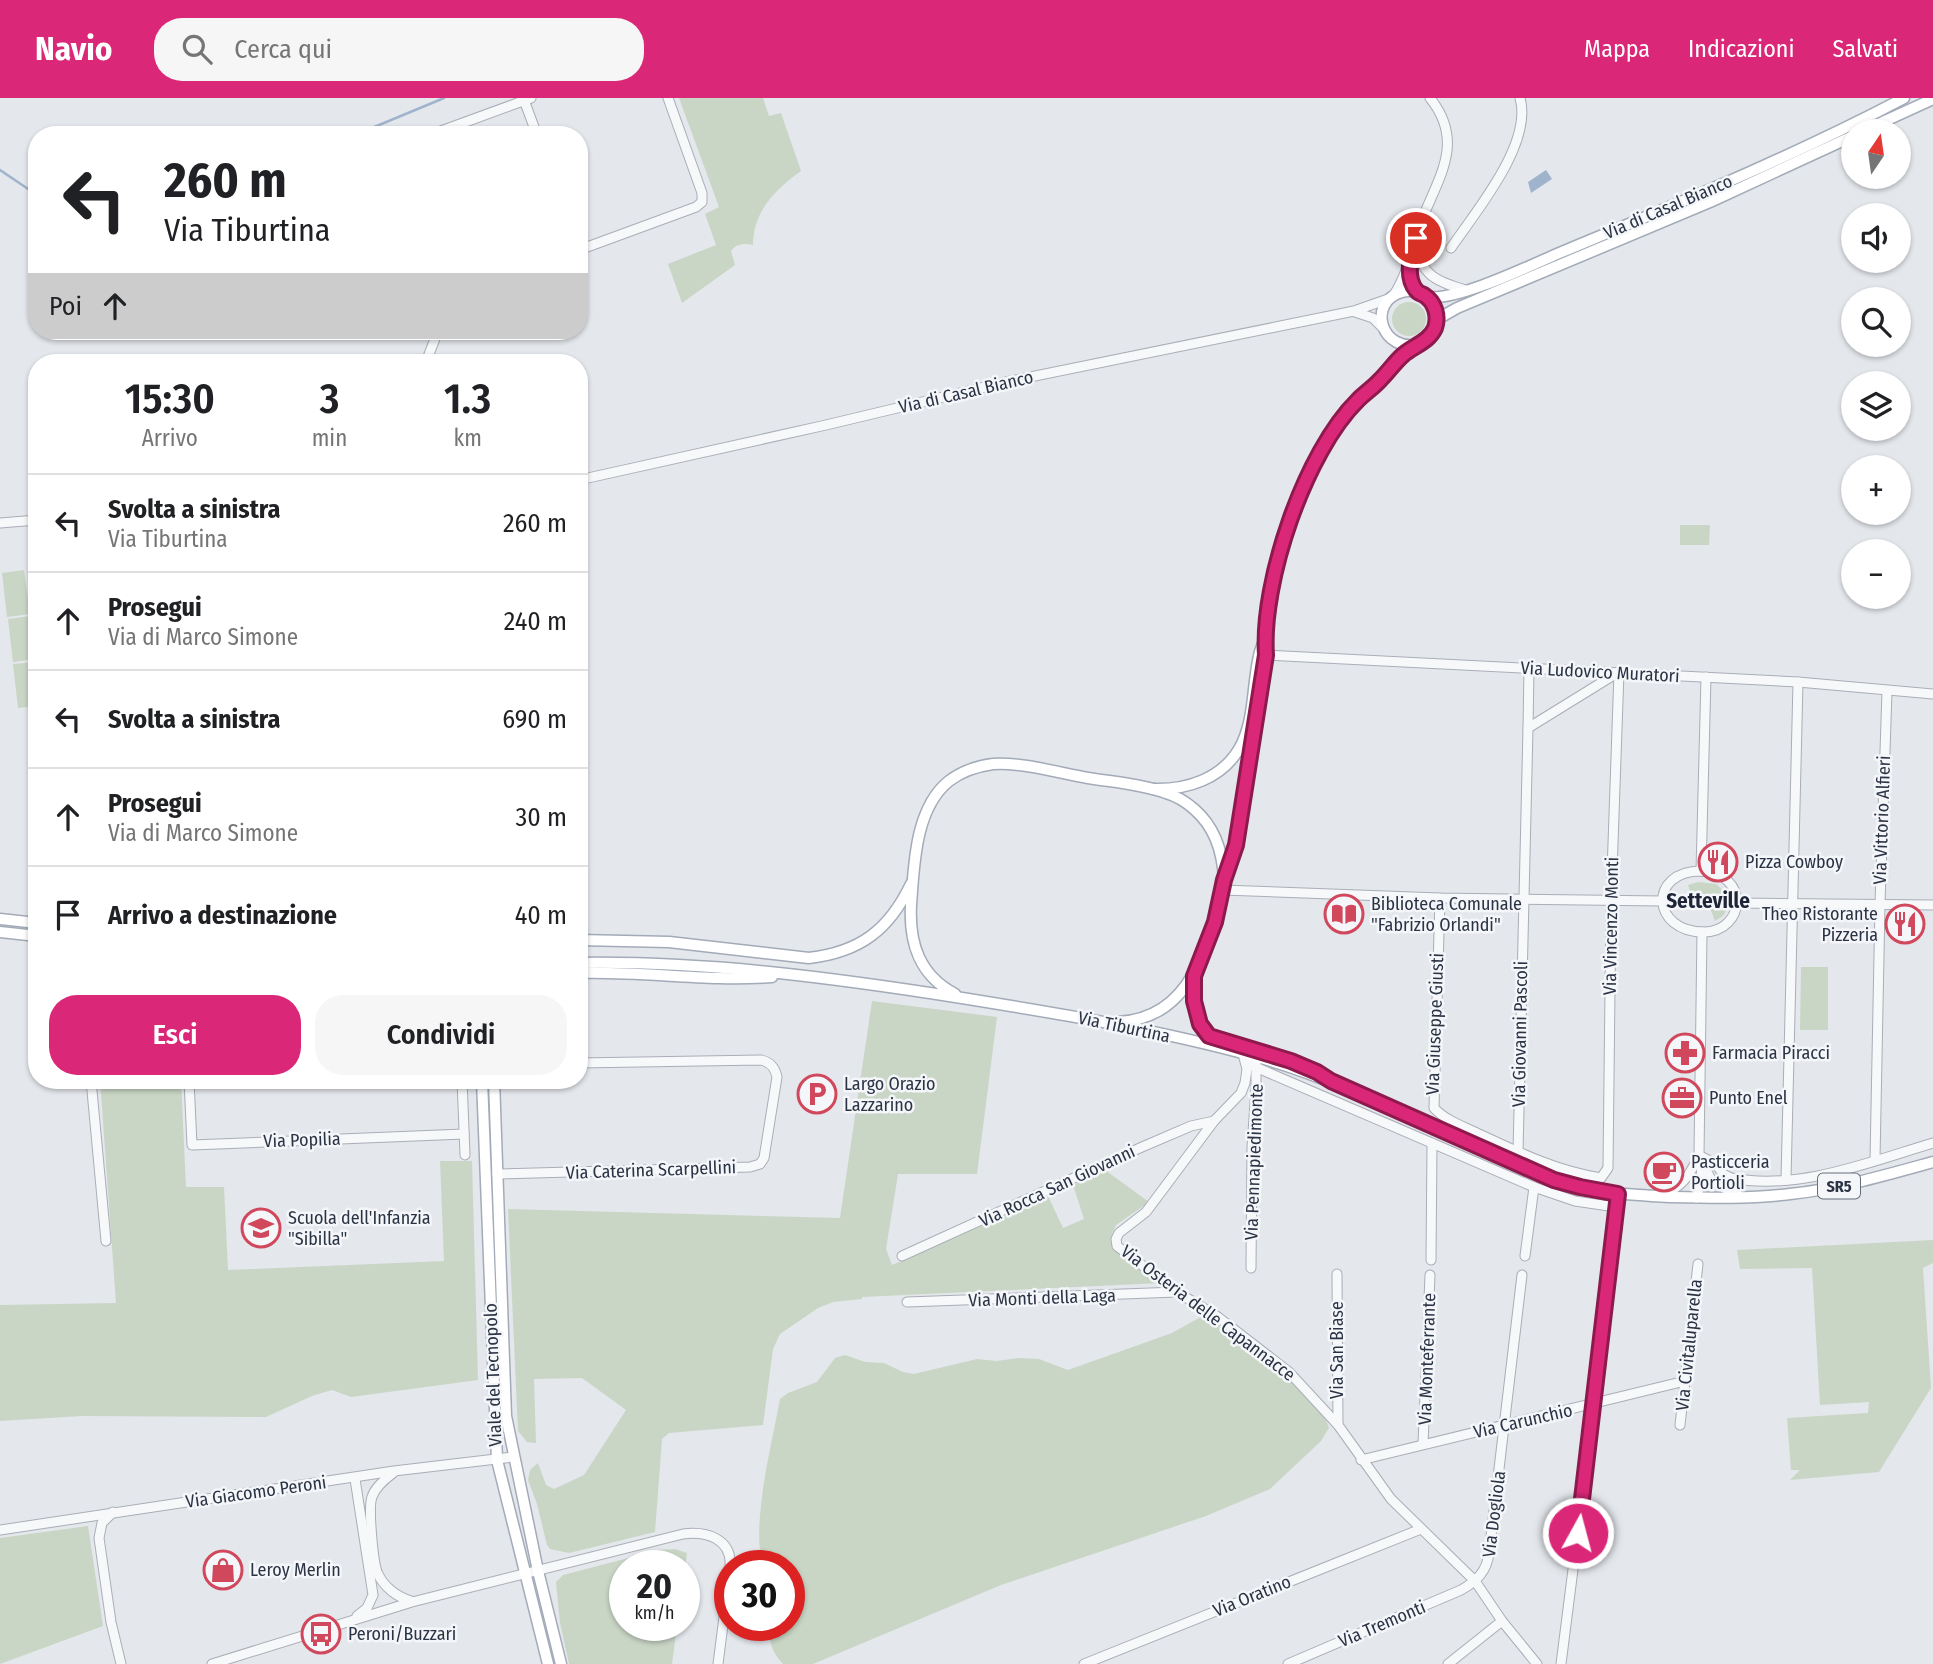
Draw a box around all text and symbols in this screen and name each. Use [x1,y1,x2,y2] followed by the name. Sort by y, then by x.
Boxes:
[154,18,644,81] search box
[35,29,112,69] text: Navio
[178,30,216,68] icon: search
[234,34,332,65] text: Cerca qui
[1584,35,1650,63] text: Mappa
[1688,35,1794,63] text: Indicazioni
[1832,35,1898,63] text: Salvati
[1841,119,1911,189] north arrow
[1841,119,1911,609] map controls
[164,151,287,210] text: 260 m
[49,154,140,245] icon: left
[1600,170,1736,244] street label: Via di Casal Bianco
[1841,203,1911,273] button: sound
[1386,208,1446,268] pin
[164,211,330,249] text: Via Tiburtina
[1397,219,1435,257] icon: arrive
[96,287,134,325] icon: ahead
[1841,287,1911,357] button: search
[49,291,82,322] text: Poi
[897,366,1035,418] street label: Via di Casal Bianco
[1841,371,1911,441] button: layers
[125,374,215,424] text: 15:30
[320,374,339,424] text: 3
[444,374,491,424] text: 1.3
[142,424,198,452] text: Arrivo
[312,424,347,452] text: min
[453,424,482,452] text: km
[1841,455,1911,525] button: +
[108,494,280,525] text: Svolta a sinistra
[49,504,87,542] icon: left
[503,508,567,539] text: 260 m
[108,525,228,553] text: Via Tiburtina
[1841,539,1911,609] button: −
[108,592,202,623] text: Prosegui
[49,602,87,640] icon: ahead
[504,606,567,637] text: 240 m
[108,623,298,651] text: Via di Marco Simone
[1520,657,1680,687] street label: Via Ludovico Muratori
[49,700,87,738] icon: left
[108,704,280,735] text: Svolta a sinistra
[502,704,567,735] text: 690 m
[1869,755,1895,885] street label: Via Vittorio Alfieri
[108,788,202,819] text: Prosegui
[49,798,87,836] icon: ahead
[516,802,567,833] text: 30 m
[108,819,298,847] text: Via di Marco Simone
[1697,841,1739,883] restaurant icon: Pizza Cowboy
[1745,851,1843,873] place label: Pizza Cowboy
[1599,857,1623,995] street label: Via Vincenzo Monti
[1666,888,1750,914] district label: Setteville
[1323,893,1365,935] library icon: Biblioteca Comunale "Fabrizio Orlandi"
[1371,893,1522,936] place label: Biblioteca Comunale "Fabrizio Orlandi"
[49,896,87,934] icon: arrive
[108,900,337,931] text: Arrivo a destinazione
[515,900,567,931] text: 40 m
[1762,903,1878,946] place label: Theo Ristorante Pizzeria
[1884,903,1926,945] restaurant icon: Theo Ristorante Pizzeria
[1422,953,1448,1095] street label: Via Giuseppe Giusti
[1508,961,1532,1107] street label: Via Giovanni Pascoli
[49,995,301,1075] button: Esci
[315,995,567,1075] button: Condividi
[1076,1007,1172,1048] street label: Via Tiburtina
[1664,1032,1706,1074] pharmacy icon: Farmacia Piracci
[1712,1042,1830,1064] place label: Farmacia Piracci
[796,1073,838,1115] parking icon: Largo Orazio Lazzarino
[844,1073,936,1116] place label: Largo Orazio Lazzarino
[1661,1077,1703,1119] office icon: Punto Enel
[1240,1083,1268,1241] street label: Via Pennapiedimonte
[1709,1087,1788,1109] place label: Punto Enel
[263,1128,341,1152] street label: Via Popilia
[976,1140,1138,1232] street label: Via Rocca San Giovanni
[1643,1151,1685,1193] cafe icon: Pasticceria Portioli
[1691,1151,1770,1194] place label: Pasticceria Portioli
[565,1156,737,1184] street label: Via Caterina Scarpellini
[1818,1174,1860,1198] road number: SR5
[240,1207,282,1249] school or university icon: Scuola dell'Infanzia "Sibilla"
[288,1207,431,1250] place label: Scuola dell'Infanzia "Sibilla"
[1116,1240,1300,1386] street label: Via Osteria delle Capannacce
[1671,1278,1707,1412] street label: Via Civitaluparella
[968,1284,1116,1312] street label: Via Monti della Laga
[1414,1293,1440,1425] street label: Via Monteferrante
[1326,1301,1348,1399] street label: Via San Biase
[479,1303,507,1447] street label: Viale del Tecnopolo
[1471,1399,1575,1443] street label: Via Carunchio
[1478,1469,1510,1559] street label: Via Dogliola
[184,1471,328,1513] street label: Via Giacomo Peroni
[1541,1496,1615,1570] position arrow
[202,1549,244,1591] shop icon: Leroy Merlin
[714,1550,805,1641] speed limit sign: 30
[250,1559,341,1581] place label: Leroy Merlin
[637,1565,672,1607] text: 20
[1210,1570,1294,1622] street label: Via Oratino
[1335,1596,1429,1652] street label: Via Tremonti
[634,1602,675,1624] text: km/h
[300,1613,342,1655] bus stop icon: Peroni/Buzzari
[348,1623,456,1645] place label: Peroni/Buzzari

